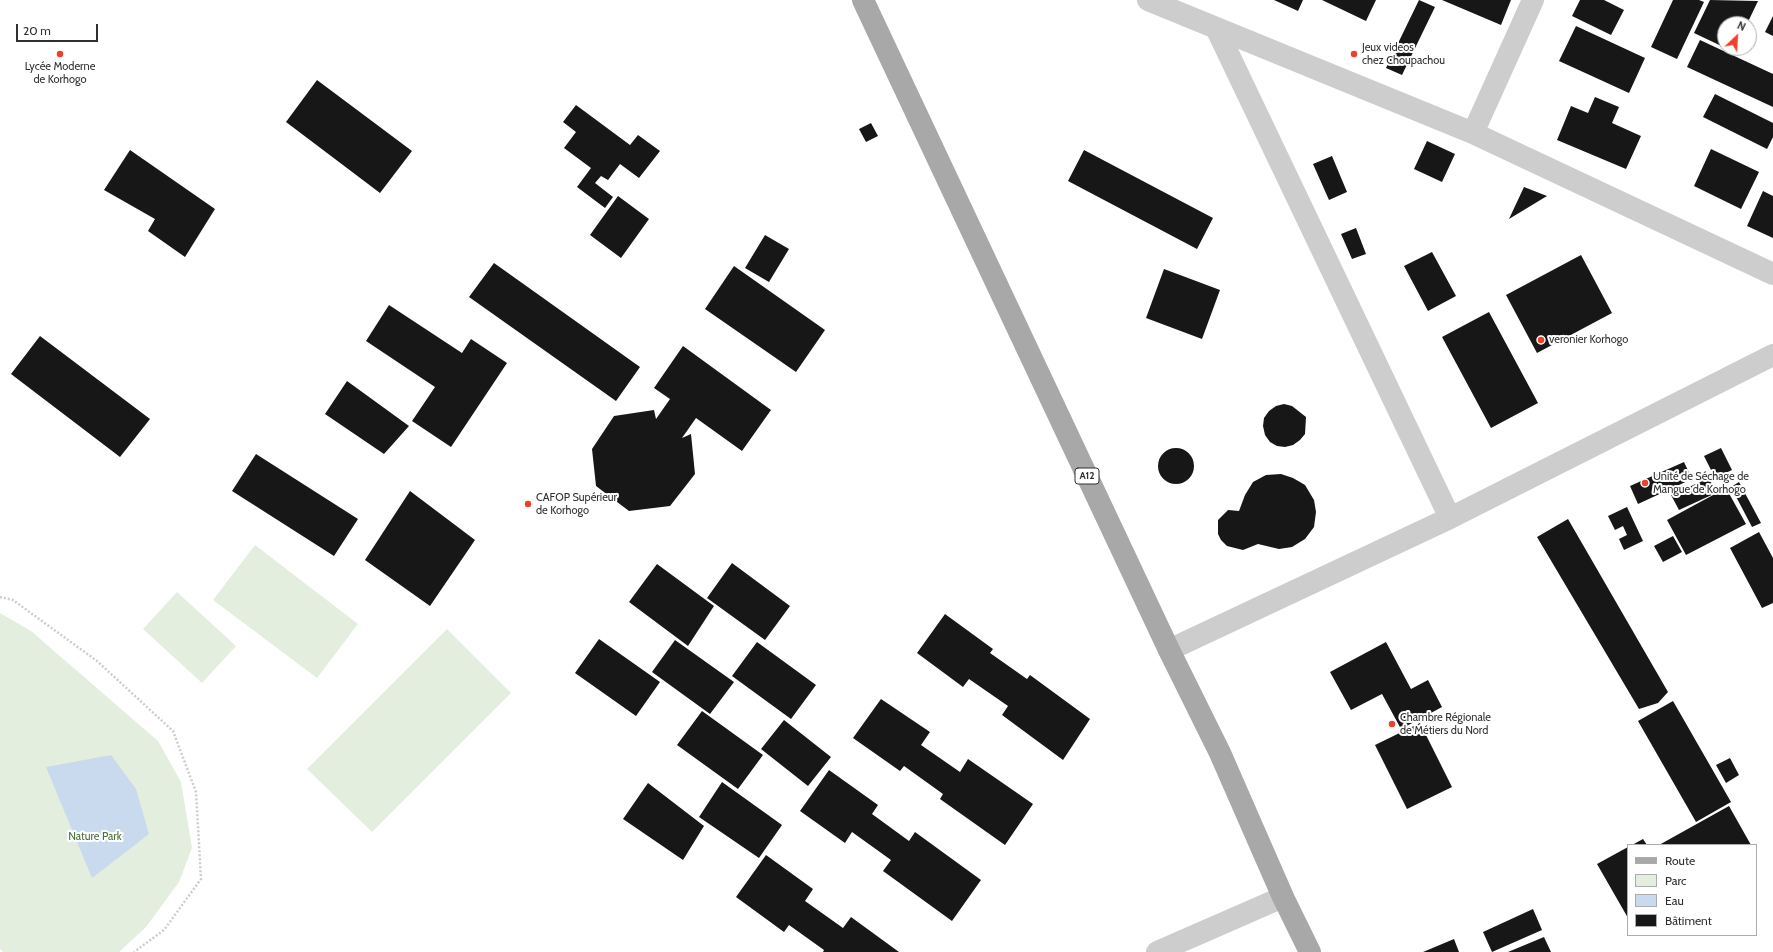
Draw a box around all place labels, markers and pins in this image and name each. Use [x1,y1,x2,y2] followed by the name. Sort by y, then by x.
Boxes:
[1362,41,1445,67] place label: Jeux videos chez Choupachou
[55,49,65,59] marker: Lycée Moderne de Korhogo
[1349,49,1359,59] marker: Jeux videos chez Choupachou
[25,60,95,86] place label: Lycée Moderne de Korhogo
[1549,333,1628,347] place label: veronier Korhogo
[1536,335,1546,345] marker: veronier Korhogo
[1653,470,1749,496] place label: Unité de Séchage de Mangue de Korhogo
[1640,478,1650,488] marker: Unité de Séchage de Mangue de Korhogo
[536,491,617,517] place label: CAFOP Supérieur de Korhogo
[523,499,533,509] marker: CAFOP Supérieur de Korhogo
[1400,711,1491,737] place label: Chambre Régionale de Métiers du Nord
[1387,719,1397,729] marker: Chambre Régionale de Métiers du Nord

